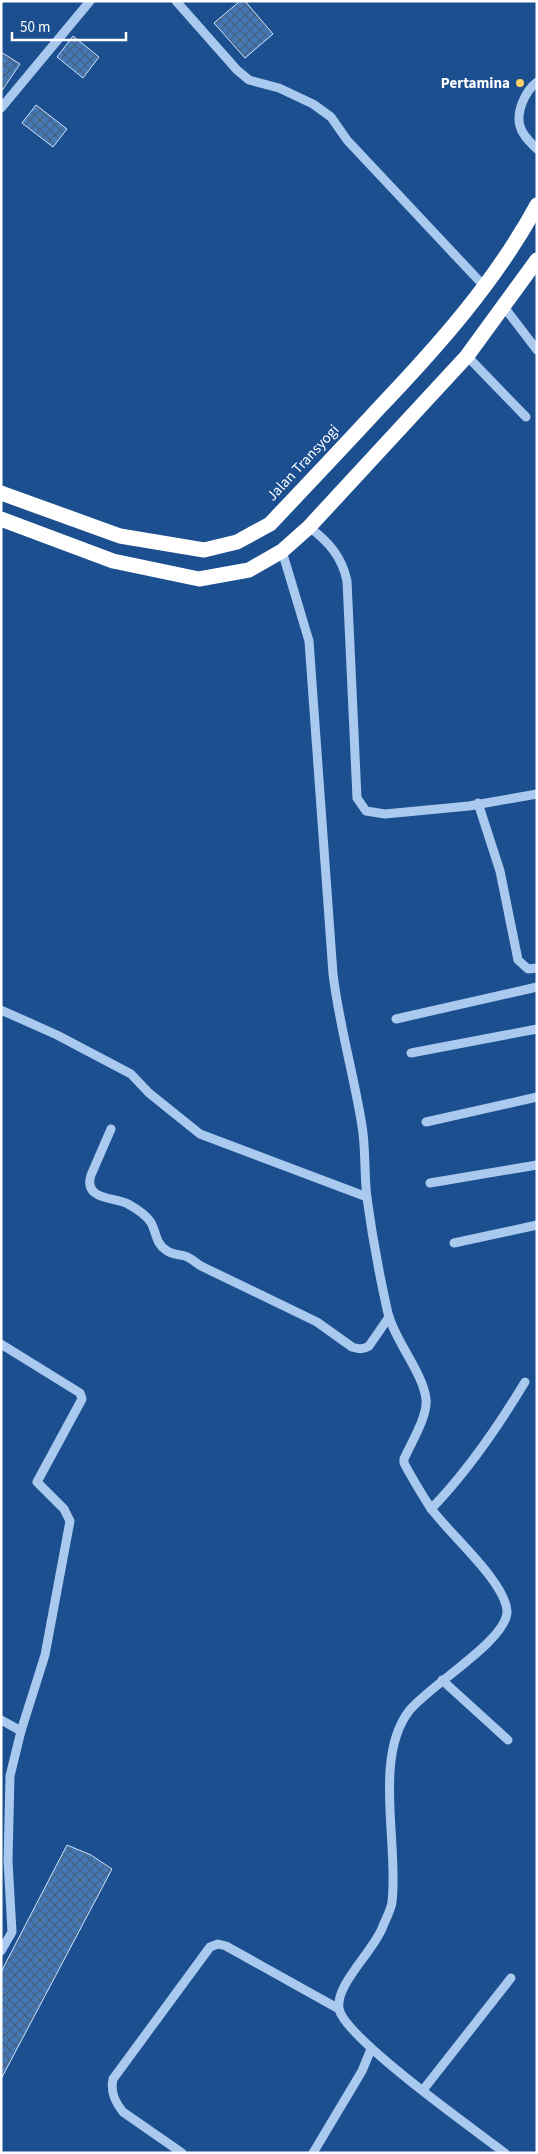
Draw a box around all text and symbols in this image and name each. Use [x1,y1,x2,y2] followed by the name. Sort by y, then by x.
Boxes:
[12,10,126,42] scale bar
[20,17,50,38] text: 50 m
[441,73,510,94] place label: Pertamina
[514,77,526,89] marker: Pertamina
[262,420,344,506] street label: Jalan Transyogi

